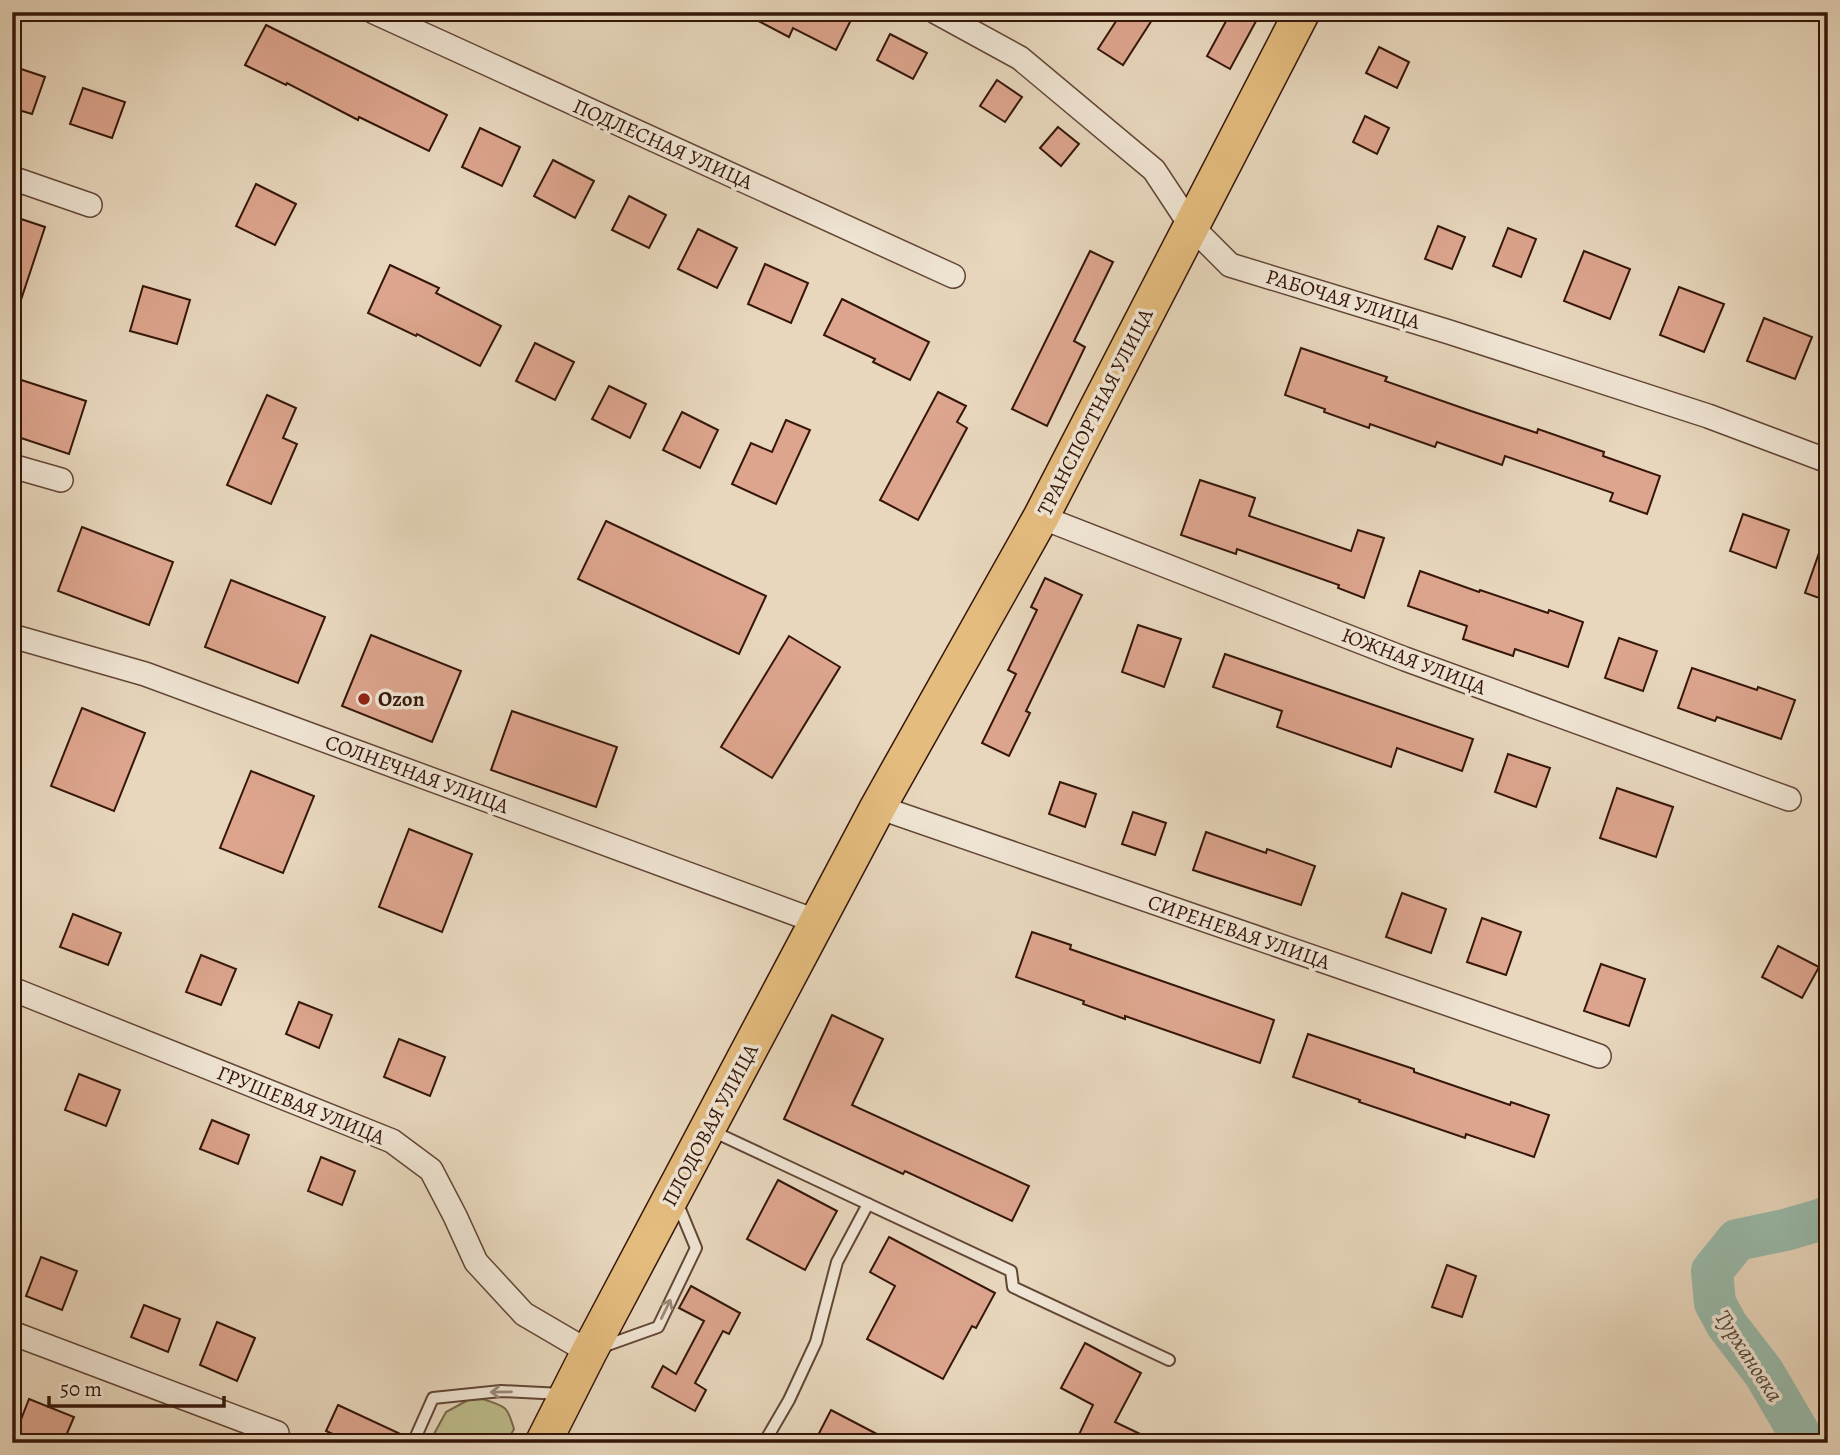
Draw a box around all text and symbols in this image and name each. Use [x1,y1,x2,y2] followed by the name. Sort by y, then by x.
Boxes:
[569,92,758,197] street label: ПОДЛЕСНАЯ УЛИЦА
[1262,262,1424,336] street label: РАБОЧАЯ УЛИЦА
[1031,303,1160,520] street label: ТРАНСПОРТНАЯ УЛИЦА
[1338,621,1491,702] street label: ЮЖНАЯ УЛИЦА
[378,685,425,713] place label: Ozon
[356,691,372,707] marker: Ozon
[321,728,513,820] street label: СОЛНЕЧНАЯ УЛИЦА
[1144,888,1335,977] street label: СИРЕНЕВАЯ УЛИЦА
[655,1038,765,1211] street label: ПЛОДОВАЯ УЛИЦА
[213,1059,390,1152] street label: ГРУШЕВАЯ УЛИЦА
[660,1299,674,1320] one-way arrow
[1708,1304,1791,1408] water label: Турхановка
[49,1364,224,1408] scale bar
[60,1375,102,1403] text: 50 m
[489,1385,512,1399] one-way arrow

